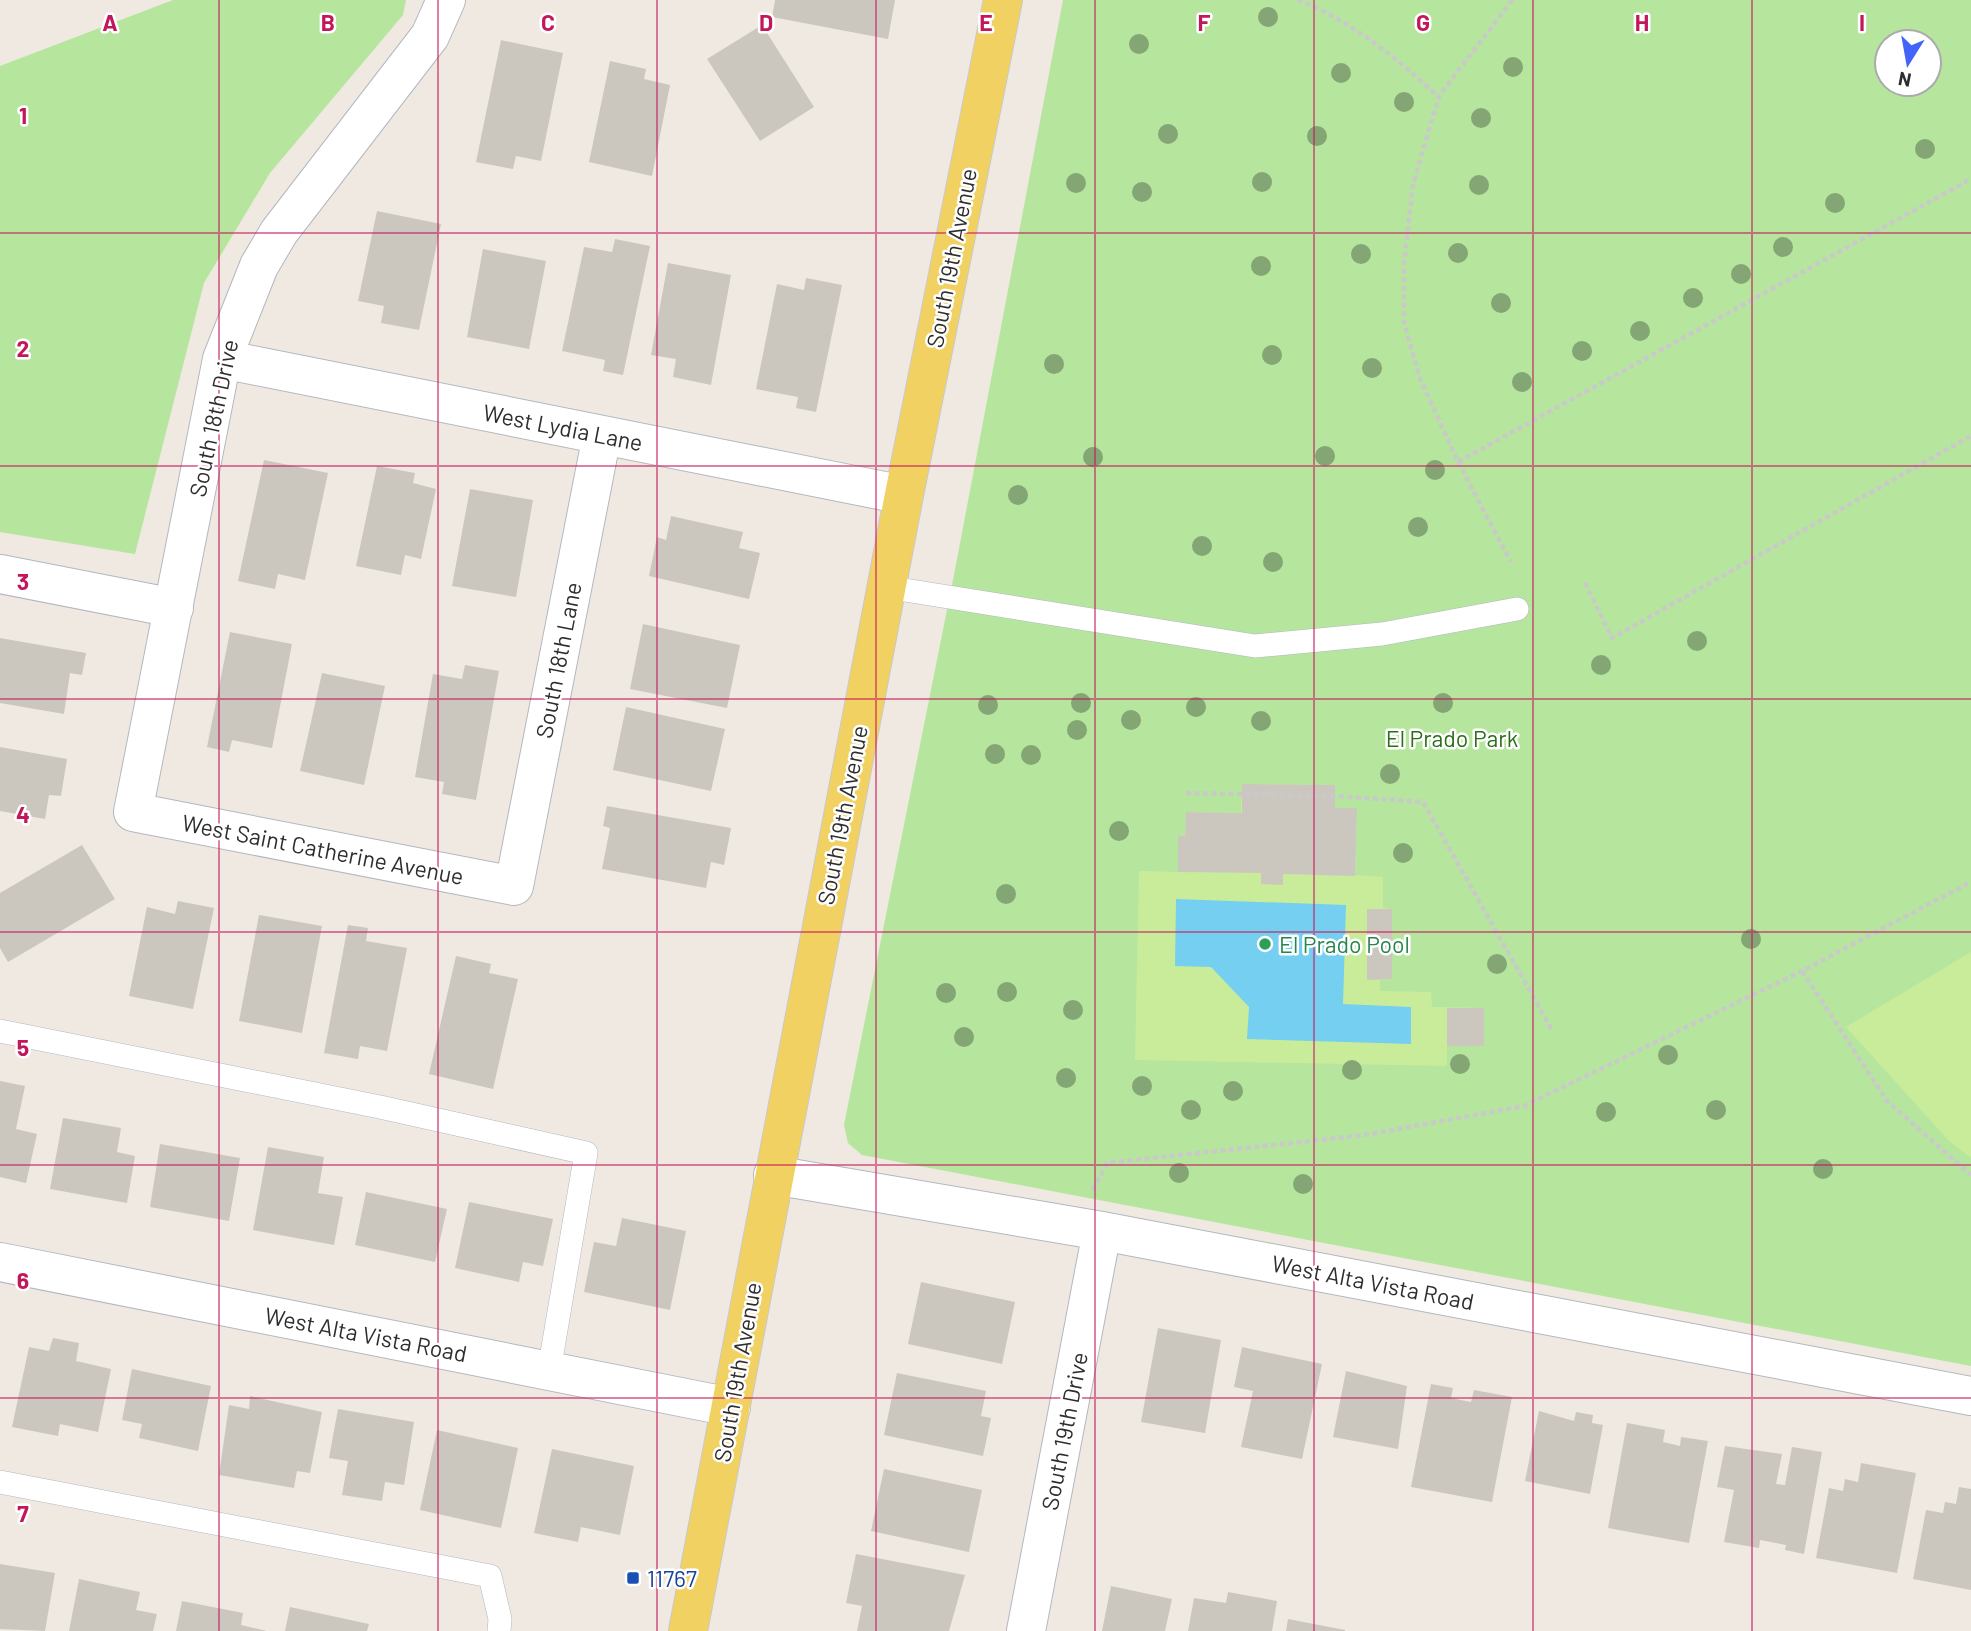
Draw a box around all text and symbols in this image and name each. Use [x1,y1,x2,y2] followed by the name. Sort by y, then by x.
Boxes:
[102,8,118,36] text: A
[321,8,335,36] text: B
[541,8,555,36] text: C
[759,8,773,36] text: D
[979,8,993,36] text: E
[1198,8,1211,36] text: F
[1416,8,1430,36] text: G
[1635,8,1649,36] text: H
[1859,8,1865,36] text: I
[1873,28,1943,98] north arrow
[1896,68,1913,93] text: N
[19,101,27,129] text: 1
[920,166,982,350] street label: South 19th Avenue
[17,334,29,362] text: 2
[183,337,243,499] street label: South 18th Drive
[481,398,645,456] street label: West Lydia Lane
[17,567,29,595] text: 3
[529,580,587,740] street label: South 18th Lane
[811,723,873,907] street label: South 19th Avenue
[1386,724,1518,752] park label: El Prado Park
[16,800,30,828] text: 4
[180,808,466,890] street label: West Saint Catherine Avenue
[1279,930,1410,958] place label: El Prado Pool
[1257,936,1273,952] marker: El Prado Pool
[17,1033,29,1061] text: 5
[1270,1249,1476,1315] street label: West Alta Vista Road
[17,1266,29,1294] text: 6
[707,1280,767,1464] street label: South 19th Avenue
[263,1301,469,1367] street label: West Alta Vista Road
[1035,1350,1093,1512] street label: South 19th Drive
[17,1499,29,1527] text: 7
[647,1564,697,1592] place label: 11767
[625,1570,641,1586] marker: 11767

